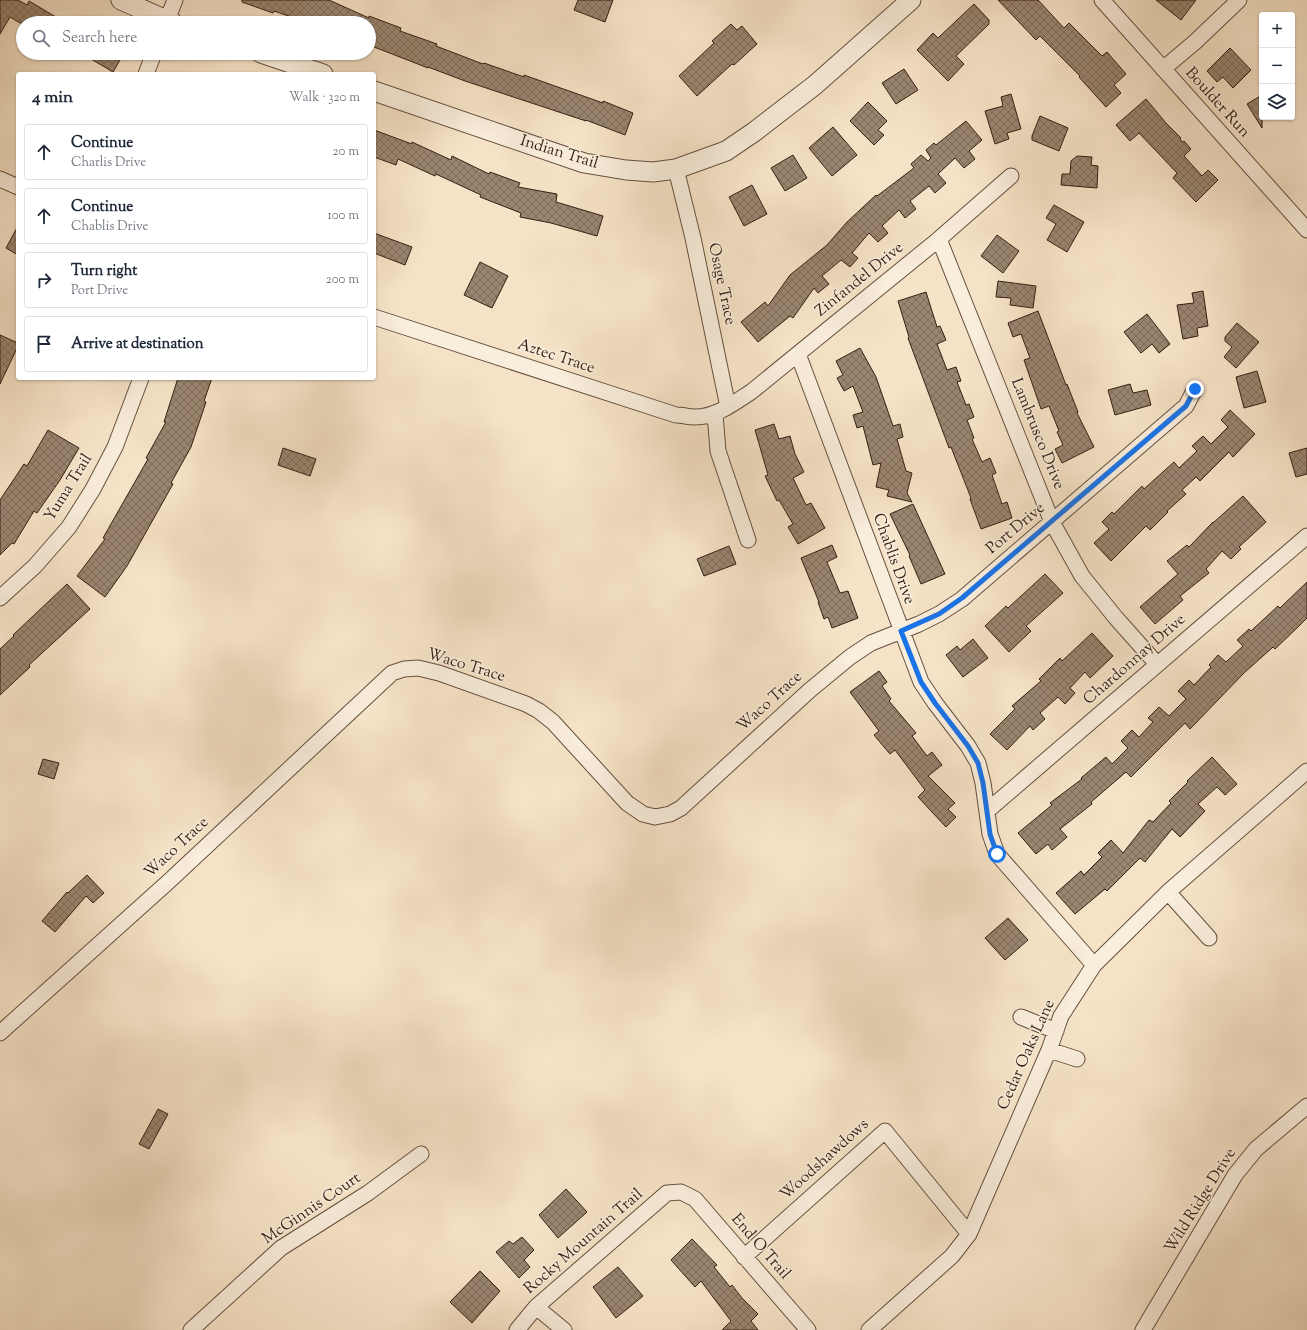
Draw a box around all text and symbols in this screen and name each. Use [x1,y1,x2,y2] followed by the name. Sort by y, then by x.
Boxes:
[1259,12,1295,120] map controls
[1259,12,1295,48] button: +
[16,16,376,60] search box
[30,27,52,49] icon: search
[62,28,137,49] text: Search here
[1259,48,1295,84] button: −
[1179,63,1255,144] street label: Boulder Run
[1259,84,1295,120] button: layers
[32,86,73,110] text: 4 min
[289,89,360,107] text: Walk · 320 m
[517,130,601,176] street label: Indian Trail
[71,133,133,154] text: Continue
[33,141,55,163] icon: ahead
[333,143,359,161] text: 20 m
[71,154,146,172] text: Charlis Drive
[71,197,133,218] text: Continue
[33,205,55,227] icon: ahead
[327,207,359,225] text: 100 m
[71,218,149,236] text: Chablis Drive
[811,237,909,323] street label: Zinfandel Drive
[701,241,741,327] street label: Osage Trace
[71,261,137,282] text: Turn right
[33,269,55,291] icon: right
[326,271,359,289] text: 200 m
[71,282,128,300] text: Port Drive
[33,333,55,355] icon: arrive
[71,334,204,355] text: Arrive at destination
[514,334,598,380] street label: Aztec Trace
[1004,375,1070,493] street label: Lambrusco Drive
[1186,380,1204,398] route end
[39,449,99,526] street label: Yuma Trail
[982,498,1050,560] street label: Port Drive
[866,510,920,608] street label: Chablis Drive
[1079,609,1191,711] street label: Chardonnay Drive
[424,643,508,689] street label: Waco Trace
[732,666,808,738] street label: Waco Trace
[140,812,214,884] street label: Waco Trace
[988,845,1006,863] route start
[992,996,1062,1114] street label: Cedar Oaks Lane
[775,1114,875,1206] street label: Woodshawdows
[1159,1144,1243,1258] street label: Wild Ridge Drive
[258,1167,366,1251] street label: McGinnis Court
[519,1183,649,1300] street label: Rocky Mountain Trail
[725,1209,795,1285] street label: End O Trail

